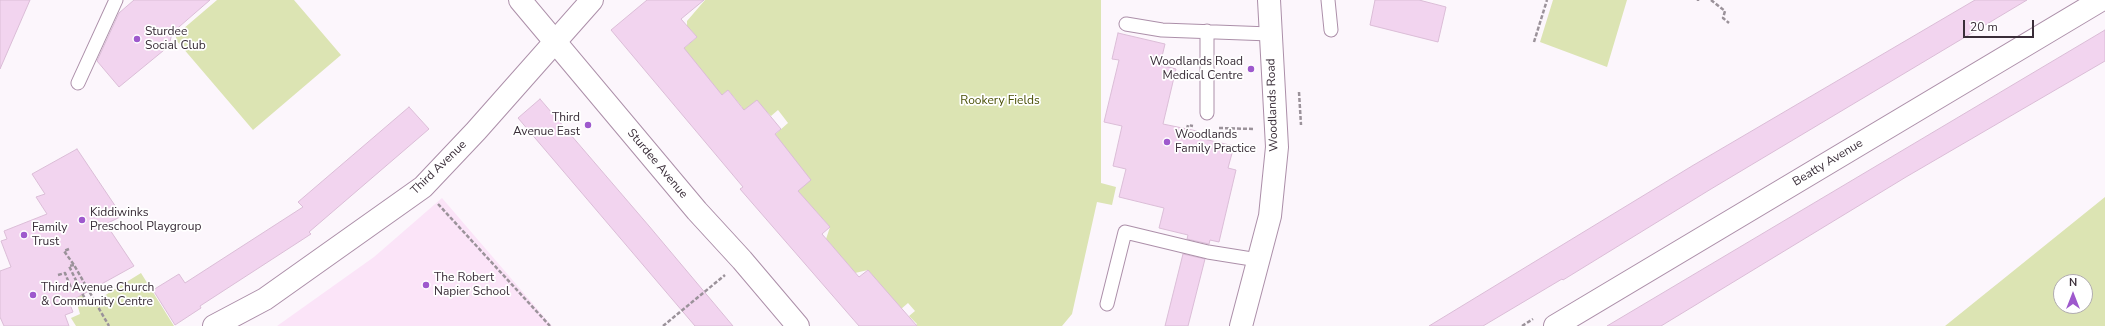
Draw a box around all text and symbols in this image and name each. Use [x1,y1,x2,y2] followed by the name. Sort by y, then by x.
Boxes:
[1965,12,2036,38] scale bar
[1970,19,1998,35] text: 20 m
[145,25,206,53] place label: Sturdee Social Club
[132,34,142,44] marker: Sturdee Social Club
[1150,55,1243,83] place label: Woodlands Road Medical Centre
[1264,58,1282,152] street label: Woodlands Road
[1246,64,1256,74] marker: Woodlands Road Medical Centre
[960,94,1040,108] park label: Rookery Fields
[513,111,580,139] place label: Third Avenue East
[583,120,593,130] marker: Third Avenue East
[624,126,690,202] street label: Sturdee Avenue
[1175,128,1256,156] place label: Woodlands Family Practice
[1790,136,1866,190] street label: Beatty Avenue
[1162,137,1172,147] marker: Woodlands Family Practice
[408,138,470,198] street label: Third Avenue
[90,206,201,234] place label: Kiddiwinks Preschool Playgroup
[77,215,87,225] marker: Kiddiwinks Preschool Playgroup
[32,221,67,249] place label: Family Trust
[19,230,29,240] marker: Family Trust
[434,271,509,299] place label: The Robert Napier School
[2053,274,2093,314] north arrow
[2069,275,2077,290] text: N
[421,280,431,290] marker: The Robert Napier School
[41,281,154,309] place label: Third Avenue Church & Community Centre
[28,290,38,300] marker: Third Avenue Church & Community Centre

